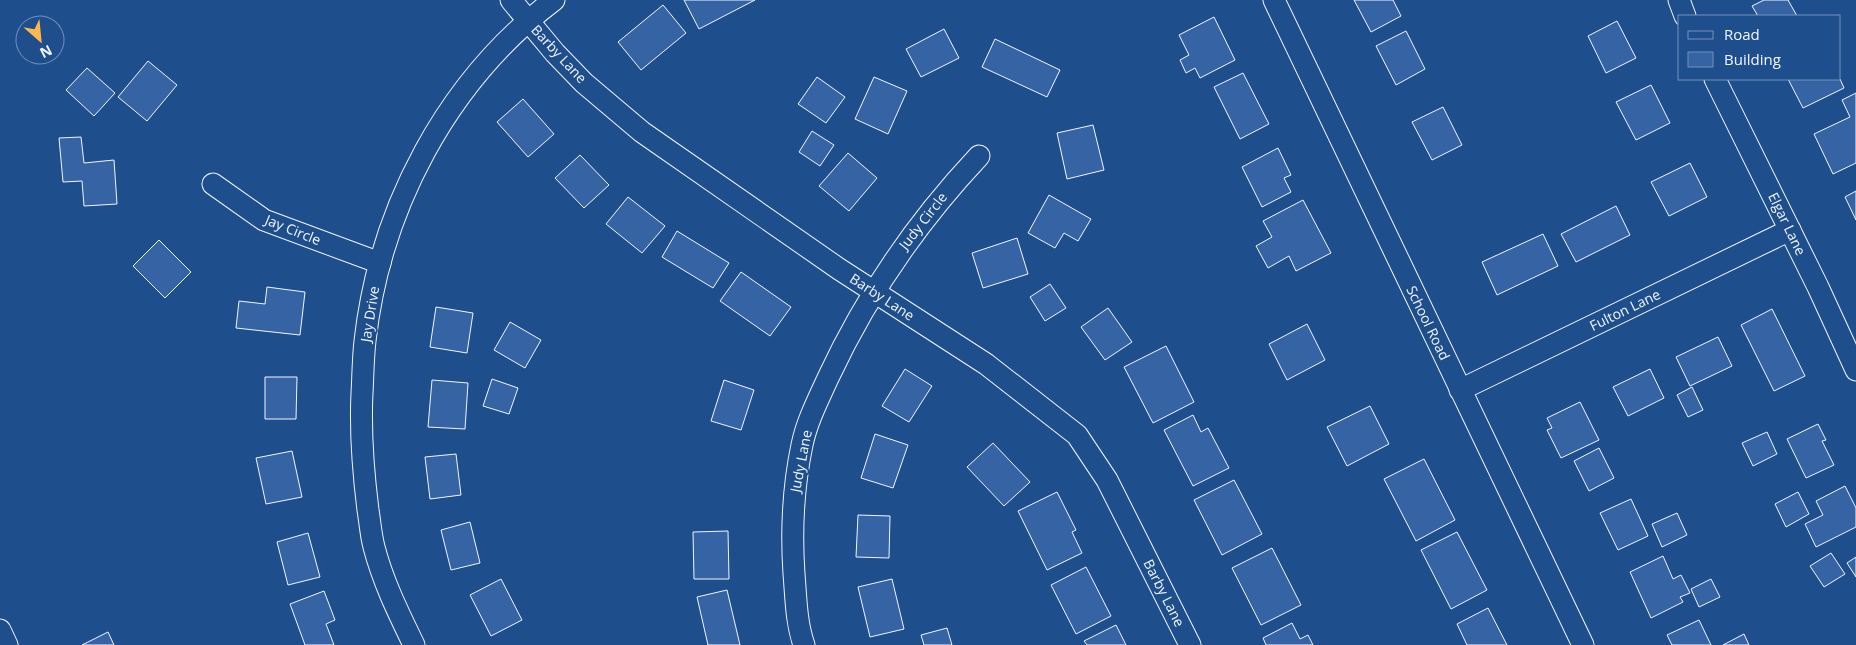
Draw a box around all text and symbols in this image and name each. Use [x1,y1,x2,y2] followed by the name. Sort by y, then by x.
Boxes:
[15,15,65,65] north arrow
[1678,15,1841,80] legend
[527,20,591,87] street label: Barby Lane
[1724,24,1760,44] text: Road
[37,41,56,63] text: N
[1724,49,1781,69] text: Building
[893,188,951,255] street label: Judy Circle
[1764,189,1811,258] street label: Elgar Lane
[261,209,324,249] street label: Jay Circle
[846,269,918,325] street label: Barby Lane
[1402,282,1455,363] street label: School Road
[355,284,383,345] street label: Jay Drive
[1586,284,1663,335] street label: Fulton Lane
[785,428,816,496] street label: Judy Lane
[1139,556,1190,630] street label: Barby Lane

